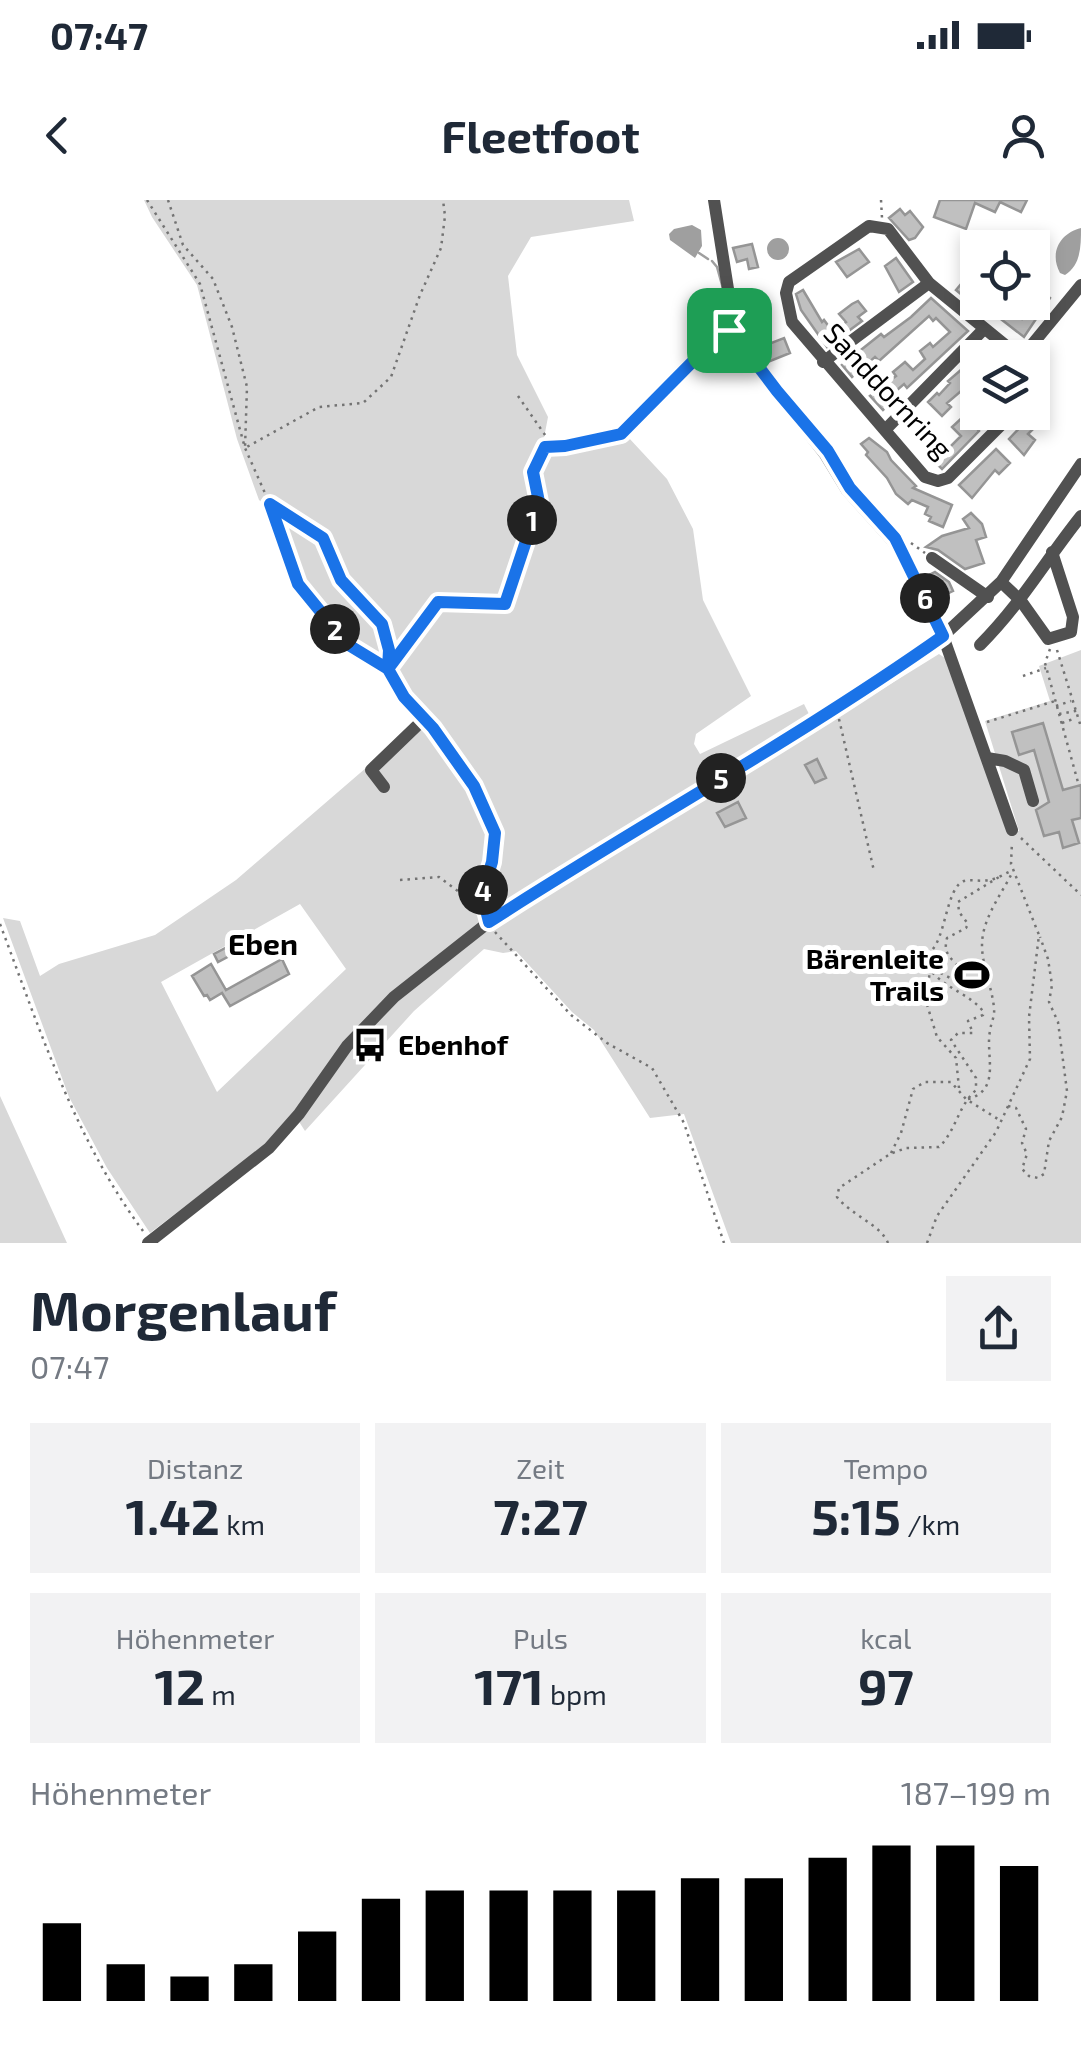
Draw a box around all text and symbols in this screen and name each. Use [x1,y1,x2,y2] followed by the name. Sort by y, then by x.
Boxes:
[50,12,148,58] text: 07:47
[30,108,85,163] icon: back
[441,108,640,162] text: Fleetfoot
[996,108,1051,163] icon: person
[960,230,1050,430] map controls
[960,230,1050,320] button: locate
[687,288,772,373] pin
[702,303,757,358] icon: arrive
[817,315,960,465] street label: Sanddornring
[960,340,1050,430] button: layers
[507,495,557,545] pin: 1
[526,503,538,537] text: 1
[900,573,950,623] pin: 6
[917,581,933,615] text: 6
[310,604,360,654] pin: 2
[327,612,343,646] text: 2
[696,753,746,803] pin: 5
[713,761,729,795] text: 5
[458,865,508,915] pin: 4
[474,873,492,907] text: 4
[228,925,298,961] district label: Eben
[806,941,944,1007] place label: Bärenleite Trails
[953,956,991,994] sports icon: Bärenleite Trails
[351,1026,389,1064] bus stop icon: Ebenhof
[398,1027,509,1061] place label: Ebenhof
[30,1276,336,1342] text: Morgenlauf
[946,1276,1051,1381] button: share
[30,1347,109,1385] text: 07:47
[147,1451,243,1485] text: Distanz
[516,1451,565,1485] text: Zeit
[843,1451,928,1485] text: Tempo
[125,1485,220,1545] text: 1.42
[493,1485,588,1545] text: 7:27
[811,1485,901,1545] text: 5:15
[220,1507,265,1541] text: km
[901,1507,960,1541] text: /km
[116,1621,275,1655] text: Höhenmeter
[513,1621,568,1655] text: Puls
[860,1621,911,1655] text: kcal
[154,1655,205,1715] text: 12
[474,1655,544,1715] text: 171
[858,1655,914,1715] text: 97
[205,1677,236,1711] text: m
[544,1677,607,1711] text: bpm
[30,1773,211,1811] text: Höhenmeter
[901,1773,1051,1811] text: 187–199 m

